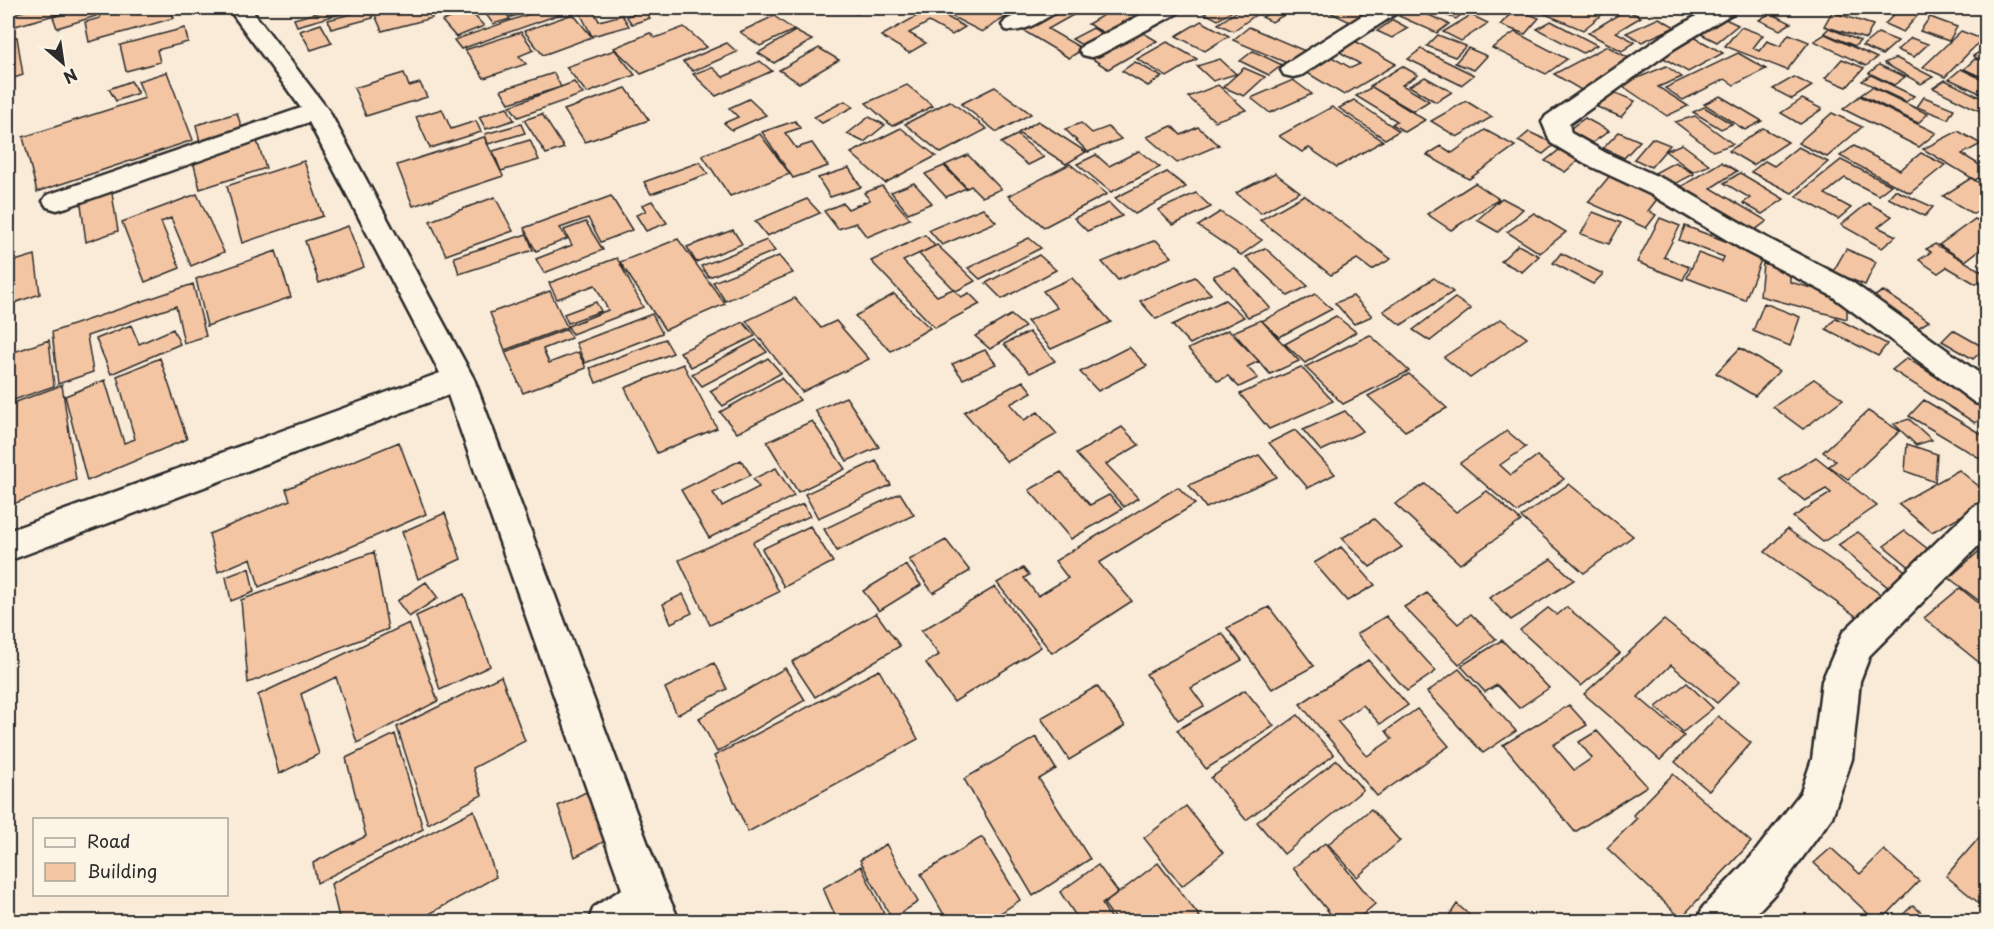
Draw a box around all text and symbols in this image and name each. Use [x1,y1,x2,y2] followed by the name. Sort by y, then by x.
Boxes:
[33,33,93,93] north arrow
[59,63,82,91] text: N
[33,818,228,896] legend
[87,827,131,854] text: Road
[87,857,157,884] text: Building

